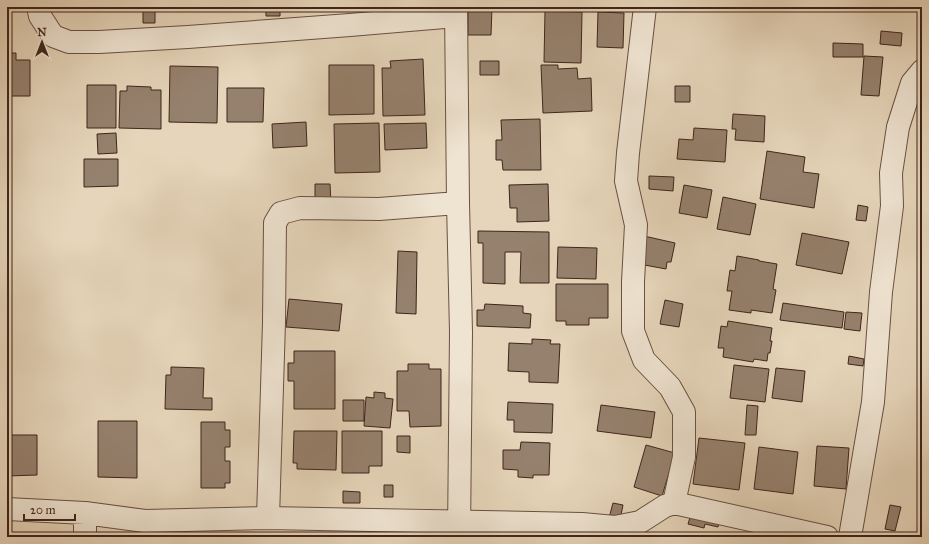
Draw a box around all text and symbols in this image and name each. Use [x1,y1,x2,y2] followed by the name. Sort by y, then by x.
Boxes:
[22,22,62,62] north arrow
[37,26,47,39] text: N
[24,496,75,522] scale bar
[30,503,56,517] text: 20 m

